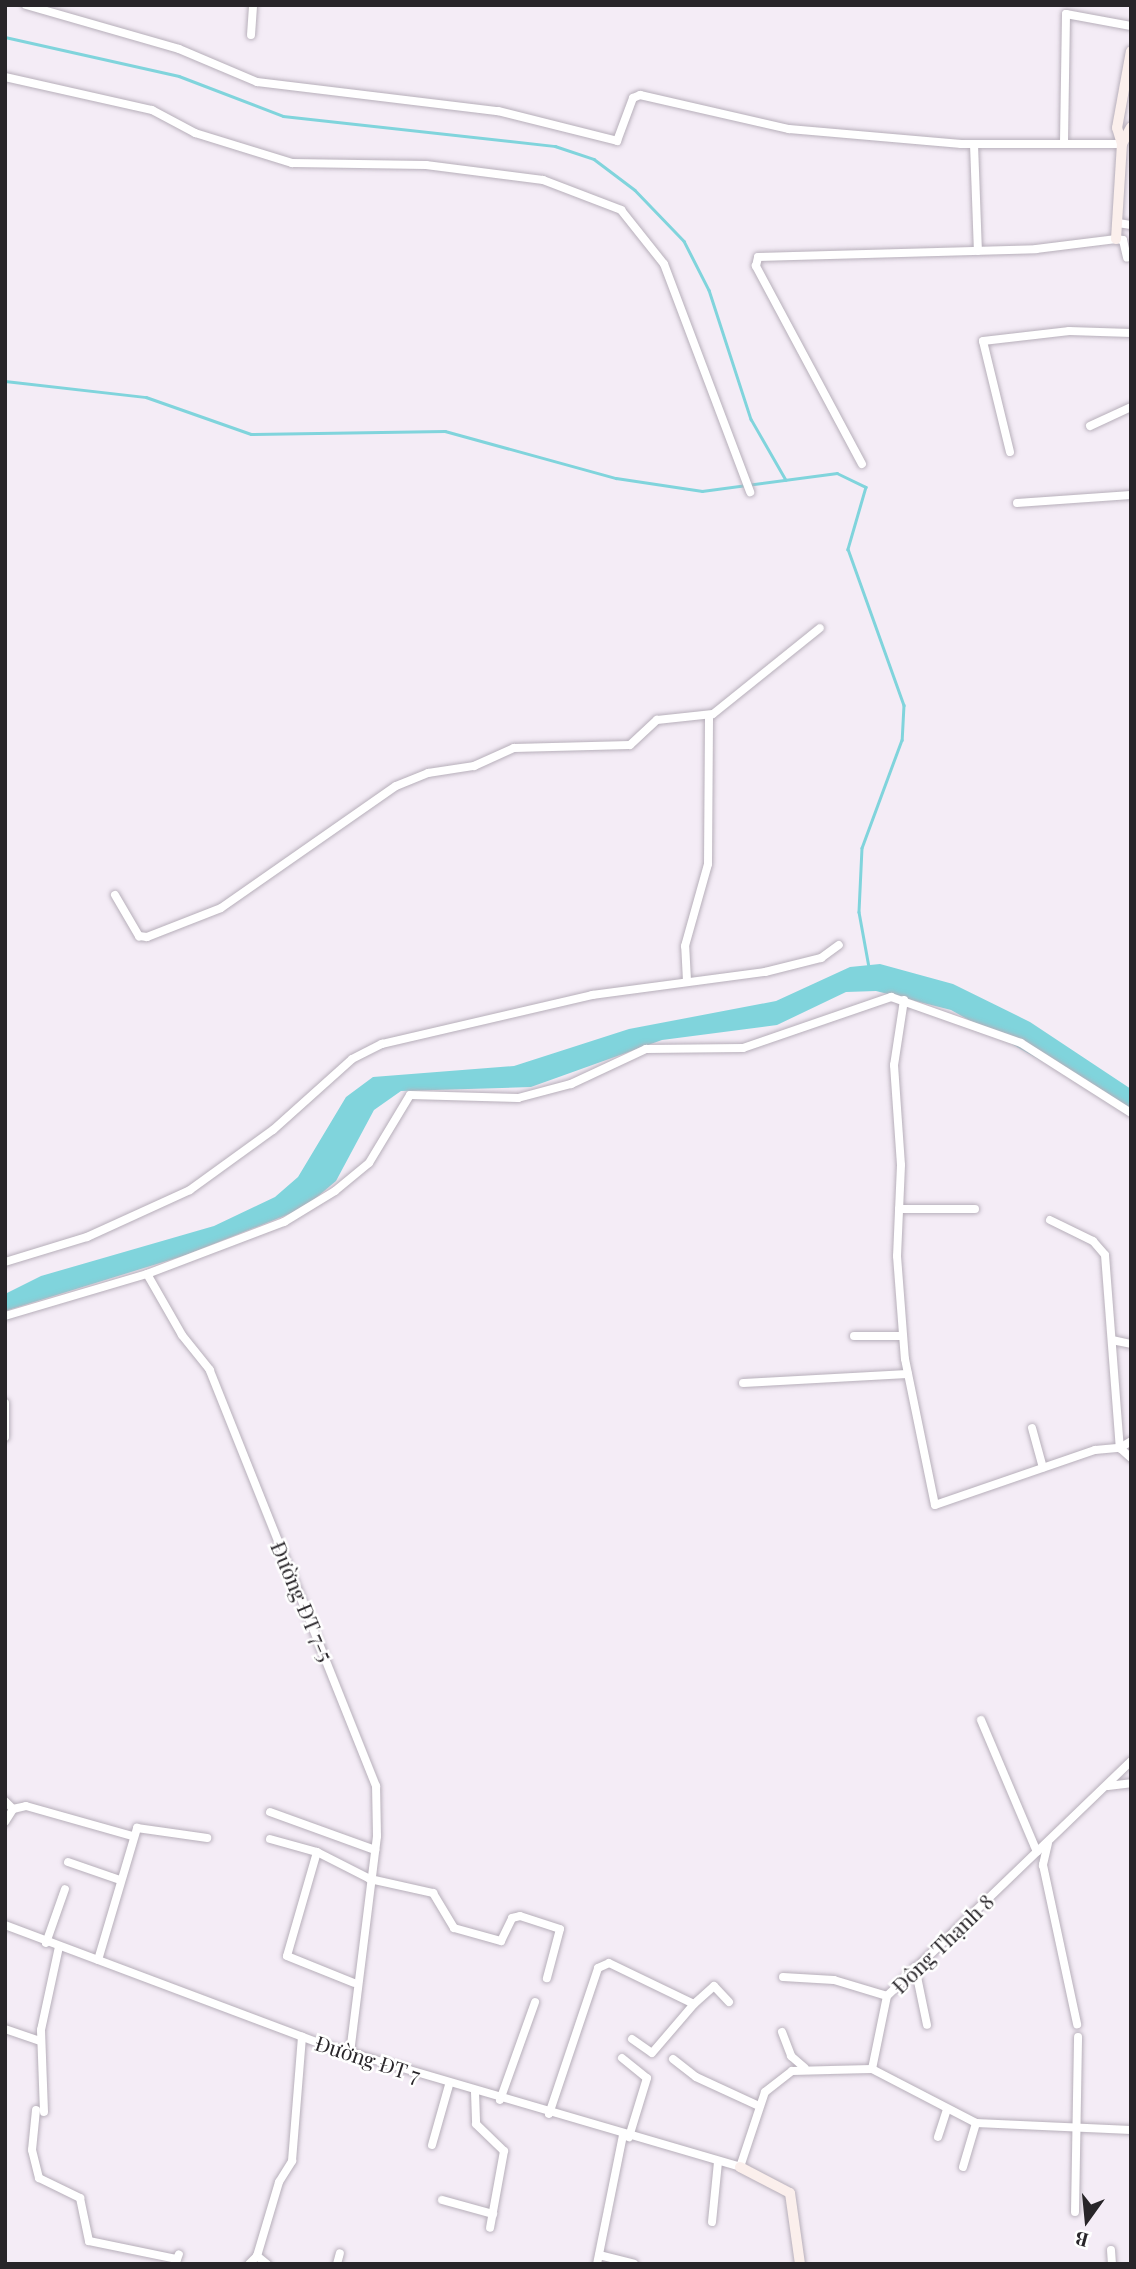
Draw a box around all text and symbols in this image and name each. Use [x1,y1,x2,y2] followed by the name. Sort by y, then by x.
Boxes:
[266,1537,340,1665] street label: Đường ĐT 7-5
[886,1888,998,1998] street label: Đông Thạnh 8
[312,2029,424,2087] street label: Đường ĐT 7
[1052,2185,1122,2255] north arrow
[1072,2226,1091,2254] text: B

